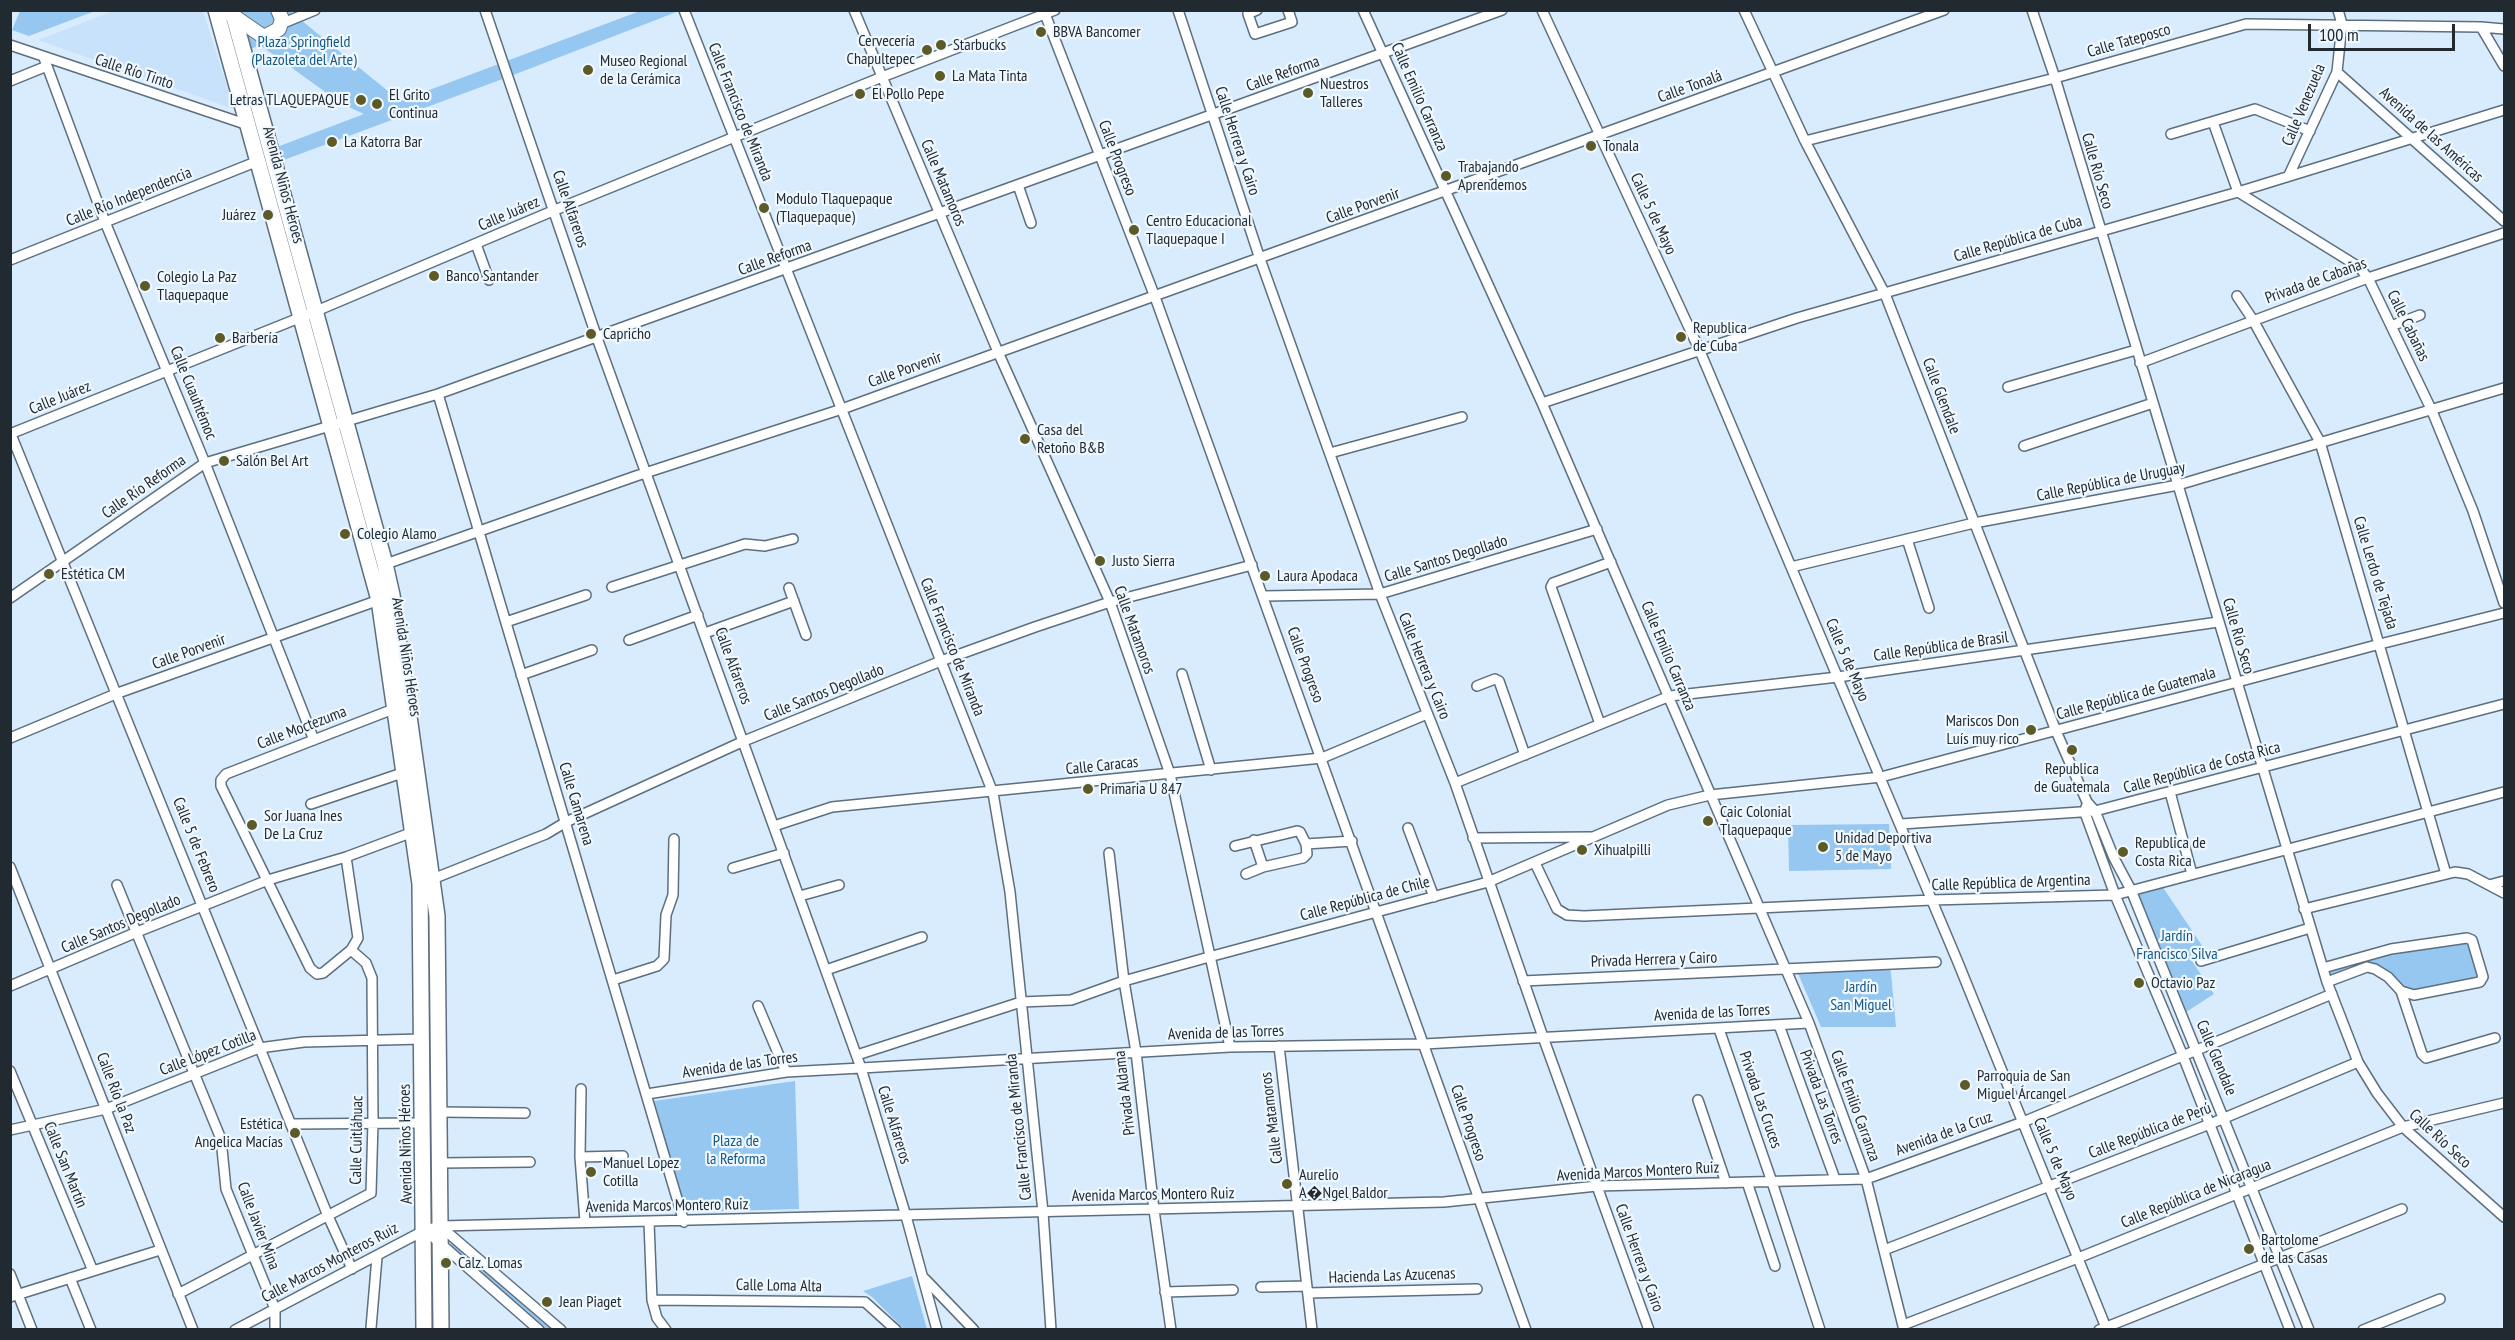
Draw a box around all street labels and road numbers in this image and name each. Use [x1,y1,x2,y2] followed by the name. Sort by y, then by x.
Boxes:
[2085,20,2173,62] street label: Calle Tateposco
[703,40,777,184] street label: Calle Francisco de Miranda
[1386,40,1452,154] street label: Calle Emilio Carranza
[92,50,176,94] street label: Calle Río Tinto
[1244,52,1322,96] street label: Calle Reforma
[2278,61,2330,149] street label: Calle Venezuela
[1655,67,1725,107] street label: Calle Tonalá
[2375,83,2487,187] street label: Avenida de las Américas
[1210,84,1264,198] street label: Calle Herrera y Cairo
[1094,118,1140,198] street label: Calle Progreso
[258,124,308,246] street label: Avenida Niños Héroes
[2077,131,2117,211] street label: Calle Río Seco
[916,137,970,229] street label: Calle Matamoros
[64,163,194,231] street label: Calle Río Independencia
[548,168,592,250] street label: Calle Alfareros
[1626,170,1680,258] street label: Calle 5 de Mayo
[1324,184,1402,228] street label: Calle Porvenir
[475,193,543,235] street label: Calle Juárez
[1952,212,2084,266] street label: Calle República de Cuba
[736,236,814,280] street label: Calle Reforma
[2263,254,2369,308] street label: Privada de Cabañas
[2383,287,2433,365] street label: Calle Cabañas
[165,343,221,443] street label: Calle Cuauhtémoc
[866,348,944,392] street label: Calle Porvenir
[1918,355,1964,437] street label: Calle Glendale
[26,377,94,419] street label: Calle Juárez
[98,451,190,523] street label: Calle Río Reforma
[2035,458,2187,506] street label: Calle República de Uruguay
[2349,514,2401,632] street label: Calle Lerdo de Tejada
[1382,531,1510,587] street label: Calle Santos Degollado
[915,575,989,719] street label: Calle Francisco de Miranda
[1109,583,1159,677] street label: Calle Matamoros
[387,596,425,718] street label: Avenida Niños Héroes
[2218,596,2258,676] street label: Calle Río Seco
[1636,598,1700,714] street label: Calle Emilio Carranza
[1394,610,1454,722] street label: Calle Herrera y Cairo
[1821,616,1873,704] street label: Calle 5 de Mayo
[1282,624,1328,706] street label: Calle Progreso
[710,625,756,707] street label: Calle Alfareros
[1872,628,2010,666] street label: Calle República de Brasil
[150,630,228,674] street label: Calle Porvenir
[761,660,887,726] street label: Calle Santos Degollado
[2054,663,2218,725] street label: Calle República de Guatemala
[255,702,349,754] street label: Calle Moctezuma
[2121,738,2283,798] street label: Calle República de Costa Rica
[1065,753,1139,779] street label: Calle Caracas
[554,760,598,848] street label: Calle Camarena
[168,795,224,895] street label: Calle 5 de Febrero
[1931,871,2091,895] street label: Calle República de Argentina
[1298,872,1432,926] street label: Calle República de Chile
[59,890,183,958] street label: Calle Santos Degollado
[1591,948,1717,972] street label: Privada Herrera y Cairo
[1653,1000,1771,1026] street label: Avenida de las Torres
[2192,1017,2240,1099] street label: Calle Glendale
[1168,1021,1284,1045] street label: Avenida de las Torres
[157,1026,259,1080] street label: Calle López Cotilla
[681,1047,799,1083] street label: Avenida de las Torres
[1795,1047,1847,1147] street label: Privada Las Torres
[1826,1048,1884,1164] street label: Calle Emilio Carranza
[1110,1049,1140,1137] street label: Privada Aldama
[1734,1049,1786,1151] street label: Privada Las Cruces
[92,1050,140,1136] street label: Calle Río la Paz
[1002,1053,1036,1201] street label: Calle Francisco de Miranda
[1257,1071,1287,1165] street label: Calle Matamoros
[1446,1082,1490,1164] street label: Calle Progreso
[395,1084,417,1204] street label: Avenida Niños Héroes
[873,1084,915,1166] street label: Calle Alfareros
[347,1095,367,1185] street label: Calle Cuitláhuac
[2086,1099,2214,1163] street label: Calle República de Perú
[2405,1105,2475,1173] street label: Calle Río Seco
[1893,1108,1995,1160] street label: Avenida de la Cruz
[2029,1115,2081,1203] street label: Calle 5 de Mayo
[39,1119,91,1211] street label: Calle San Martín
[2118,1155,2274,1233] street label: Calle República de Nicaragua
[1556,1158,1720,1186] street label: Avenida Marcos Montero Ruiz
[232,1179,284,1273] street label: Calle Javier Mina
[1071,1184,1235,1206] street label: Avenida Marcos Montero Ruiz
[585,1195,749,1217] street label: Avenida Marcos Montero Ruiz
[1611,1201,1667,1315] street label: Calle Herrera y Cairo
[258,1219,402,1307] street label: Calle Marcos Monteros Ruiz
[1328,1264,1456,1288] street label: Hacienda Las Azucenas
[736,1276,822,1296] street label: Calle Loma Alta

